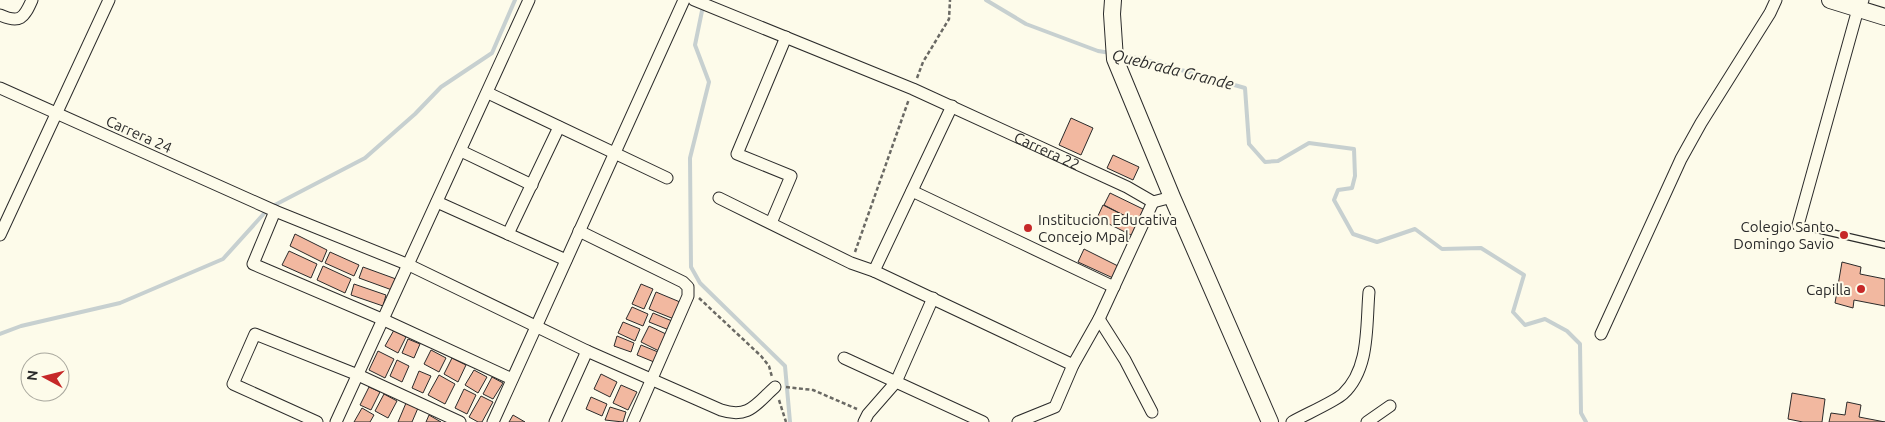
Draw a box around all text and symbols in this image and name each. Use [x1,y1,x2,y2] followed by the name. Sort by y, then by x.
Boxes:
[1110,45,1236,94] water label: Quebrada Grande
[103,112,175,156] street label: Carrera 24
[1012,128,1083,173] street label: Carrera 22
[1038,211,1177,245] place label: Institucion Educativa Concejo Mpal
[1733,218,1834,252] place label: Colegio Santo Domingo Savio
[1022,222,1034,234] marker: Institucion Educativa Concejo Mpal
[1838,229,1850,241] marker: Colegio Santo Domingo Savio
[1806,281,1851,298] place label: Capilla
[1855,283,1867,295] marker: Capilla
[20,352,70,402] north arrow
[24,369,41,382] text: N

